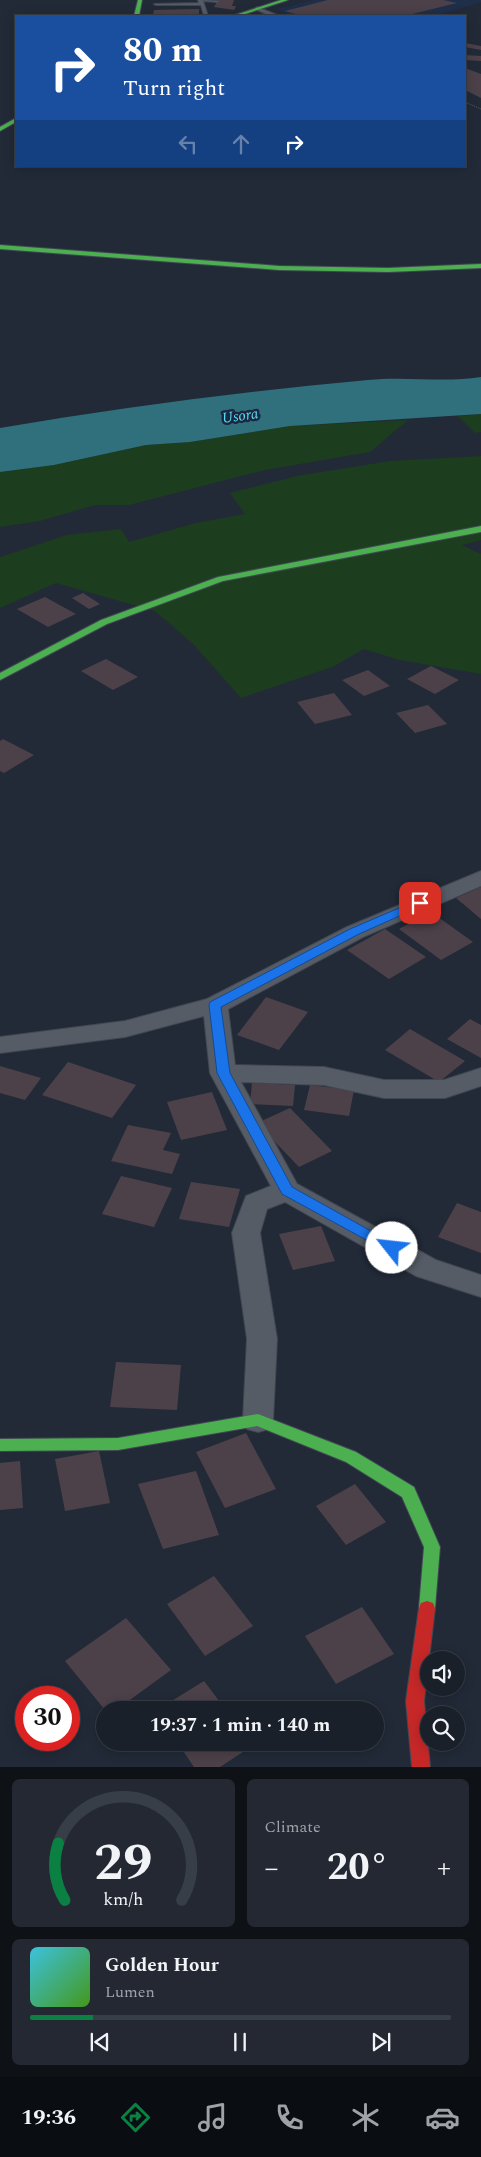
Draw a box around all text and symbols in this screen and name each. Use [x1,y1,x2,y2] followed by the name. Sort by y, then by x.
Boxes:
[123,24,203,77] text: 80 m
[40,35,105,100] icon: right
[123,72,225,105] text: Turn right
[174,130,202,158] icon: left
[227,130,255,158] icon: ahead
[280,130,308,158] icon: right
[220,402,260,430] water label: Usora
[399,882,441,924] pin
[406,889,434,917] icon: arrive
[365,1221,417,1273] position arrow
[420,1651,465,1751] map controls
[420,1651,465,1696] button: sound
[15,1686,80,1751] speed limit sign: 30
[420,1706,465,1751] button: search
[150,1711,330,1740] text: 19:37 · 1 min · 140 m
[265,1815,321,1839] text: Climate
[94,1824,152,1903] text: 29
[327,1839,389,1897] text: 20°
[265,1847,279,1890] text: −
[437,1847,451,1890] text: +
[103,1886,143,1913] text: km/h
[105,1951,219,1980] text: Golden Hour
[105,1980,155,2004] text: Lumen
[86,2028,114,2056] icon: previous
[226,2028,254,2056] icon: pause
[367,2028,395,2056] icon: next
[118,2100,153,2135] icon: directions
[195,2100,230,2135] icon: music
[272,2100,307,2135] icon: phone
[348,2100,383,2135] icon: climate
[425,2100,460,2135] icon: car
[21,2101,76,2134] text: 19:36

